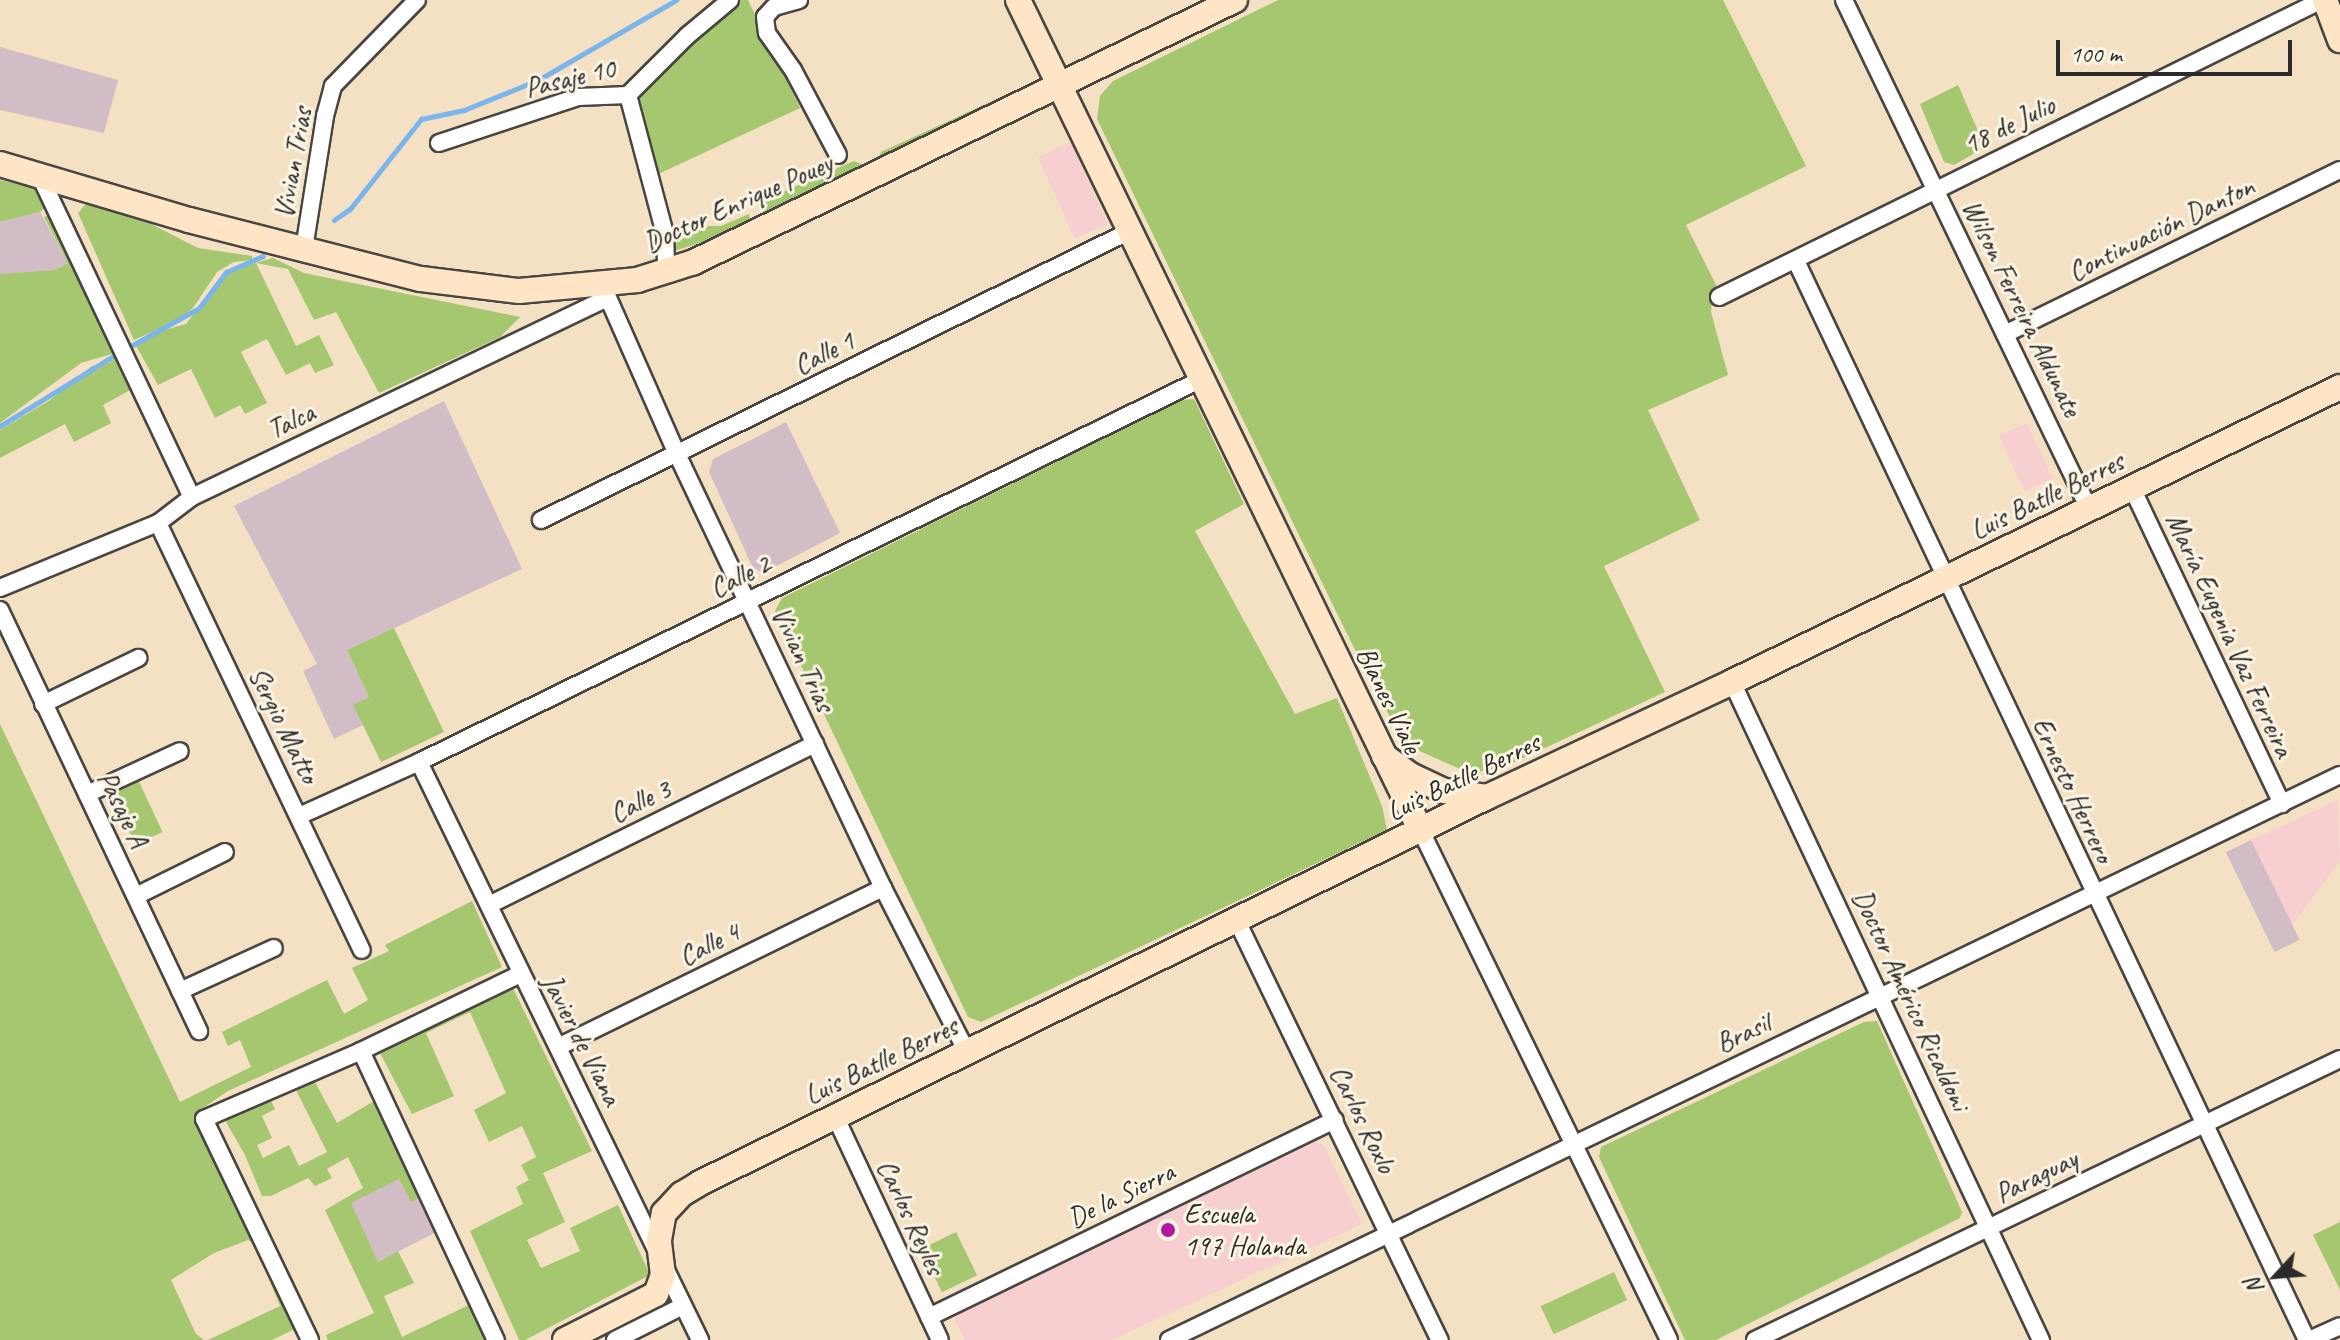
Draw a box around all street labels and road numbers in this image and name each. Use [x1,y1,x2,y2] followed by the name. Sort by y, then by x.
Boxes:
[522,51,618,105] street label: Pasaje 10
[1958,89,2060,161] street label: 18 de Julio
[267,105,319,221] street label: Vivian Trias
[639,146,837,260] street label: Doctor Enrique Pouey
[2063,169,2259,289] street label: Continuación Danton
[1955,194,2089,422] street label: Wilson Ferreira Aldunate
[788,324,860,382] street label: Calle 1
[262,395,320,447] street label: Talca
[1965,444,2129,548] street label: Luis Batlle Berres
[2159,507,2301,763] street label: María Eugenia Vaz Ferreira
[704,547,776,605] street label: Calle 2
[764,601,842,717] street label: Vivian Trias
[1349,641,1429,759] street label: Blanes Viale
[242,662,326,788] street label: Sergio Matto
[2025,712,2121,868] street label: Ernesto Herrero
[1381,725,1545,829] street label: Luis Batlle Berres
[90,765,156,853] street label: Pasaje A
[604,772,676,830] street label: Calle 3
[1845,885,1977,1115] street label: Doctor Américo Ricaldoni
[673,915,745,973] street label: Calle 4
[535,969,629,1111] street label: Javier de Viana
[1710,1006,1776,1060] street label: Brasil
[799,1009,963,1113] street label: Luis Batlle Berres
[1323,1060,1403,1178] street label: Carlos Roxlo
[1989,1142,2083,1210] street label: Paraguay
[870,1154,952,1280] street label: Carlos Reyles
[1061,1154,1181,1236] street label: De la Sierra

